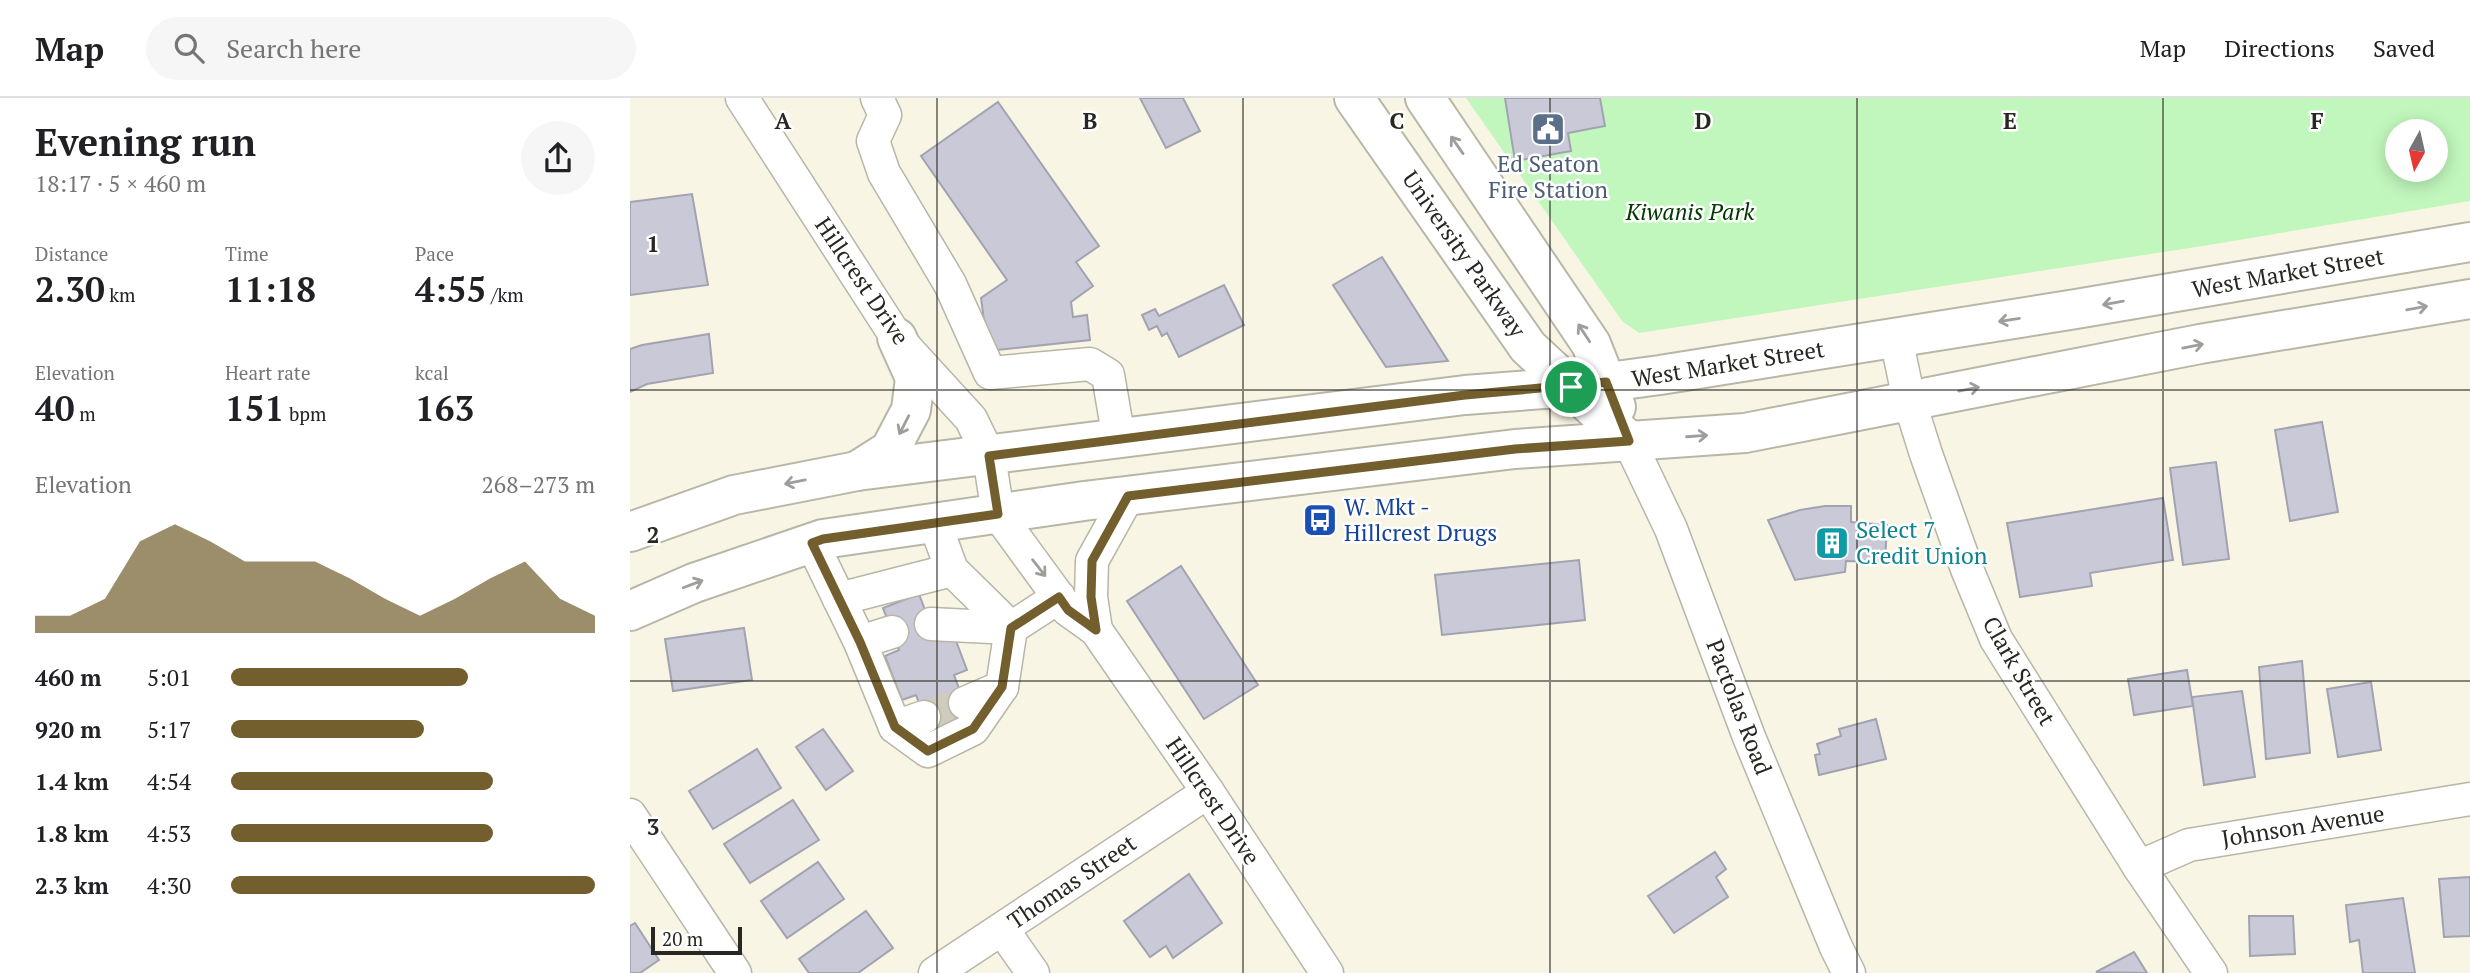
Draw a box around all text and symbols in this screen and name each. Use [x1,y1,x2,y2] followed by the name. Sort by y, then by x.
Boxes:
[146,17,636,80] search box
[35,27,104,70] text: Map
[170,29,208,67] icon: search
[226,31,361,65] text: Search here
[2140,32,2186,64] text: Map
[2224,32,2335,64] text: Directions
[2373,32,2435,64] text: Saved
[775,105,792,136] text: A
[1083,105,1098,136] text: B
[1390,105,1405,136] text: C
[1695,105,1712,136] text: D
[2003,105,2017,136] text: E
[2310,105,2324,136] text: F
[1529,110,1567,148] public building icon: Ed Seaton Fire Station
[35,117,256,167] text: Evening run
[2385,119,2448,182] north arrow
[2385,119,2448,182] map controls
[521,121,595,195] button: share
[1450,135,1464,155] one-way arrow
[1488,148,1608,205] place label: Ed Seaton Fire Station
[1395,164,1534,343] street label: University Parkway
[35,168,206,199] text: 18:17 · 5 × 460 m
[1625,196,1755,227] park label: Kiwanis Park
[808,211,917,351] street label: Hillcrest Drive
[647,228,660,259] text: 1
[2189,240,2387,305] street label: West Market Street
[35,241,108,266] text: Distance
[225,241,268,266] text: Time
[415,241,454,266] text: Pace
[35,266,105,312] text: 2.30
[225,266,316,312] text: 11:18
[415,266,486,312] text: 4:55
[105,282,136,307] text: km
[486,282,524,307] text: /km
[2102,297,2125,310] one-way arrow
[2405,301,2428,314] one-way arrow
[1998,314,2021,327] one-way arrow
[1577,324,1592,343] one-way arrow
[1629,333,1827,394] street label: West Market Street
[2181,339,2204,352] one-way arrow
[1541,357,1601,417] pin
[35,360,115,385] text: Elevation
[225,360,310,385] text: Heart rate
[415,360,449,385] text: kcal
[1552,368,1590,406] icon: arrive
[1957,381,1980,395] one-way arrow
[35,385,75,431] text: 40
[225,385,284,431] text: 151
[415,385,474,431] text: 163
[75,401,96,426] text: m
[284,401,326,426] text: bpm
[897,414,910,435] one-way arrow
[1686,429,1708,442] one-way arrow
[35,469,132,500] text: Elevation
[482,469,595,500] text: 268–273 m
[784,476,807,489] one-way arrow
[1344,491,1497,548] place label: W. Mkt - Hillcrest Drugs
[1301,501,1339,539] bus stop icon: W. Mkt - Hillcrest Drugs
[1856,514,1988,571] place label: Select 7 Credit Union
[647,519,660,550] text: 2
[1813,524,1851,562] building icon: Select 7 Credit Union
[1031,559,1046,577] one-way arrow
[681,577,703,590] one-way arrow
[1976,611,2063,731] street label: Clark Street
[1699,635,1780,779] street label: Pactolas Road
[35,662,101,693] text: 460 m
[147,662,191,693] text: 5:01
[35,714,101,745] text: 920 m
[147,714,191,745] text: 5:17
[1159,731,1268,871] street label: Hillcrest Drive
[35,766,109,797] text: 1.4 km
[147,766,191,797] text: 4:54
[2219,797,2387,854] street label: Johnson Avenue
[647,811,660,842] text: 3
[35,818,109,849] text: 1.8 km
[147,818,191,849] text: 4:53
[1001,827,1142,936] street label: Thomas Street
[35,870,109,901] text: 2.3 km
[147,870,191,901] text: 4:30
[651,924,742,956] scale bar
[662,926,703,951] text: 20 m

